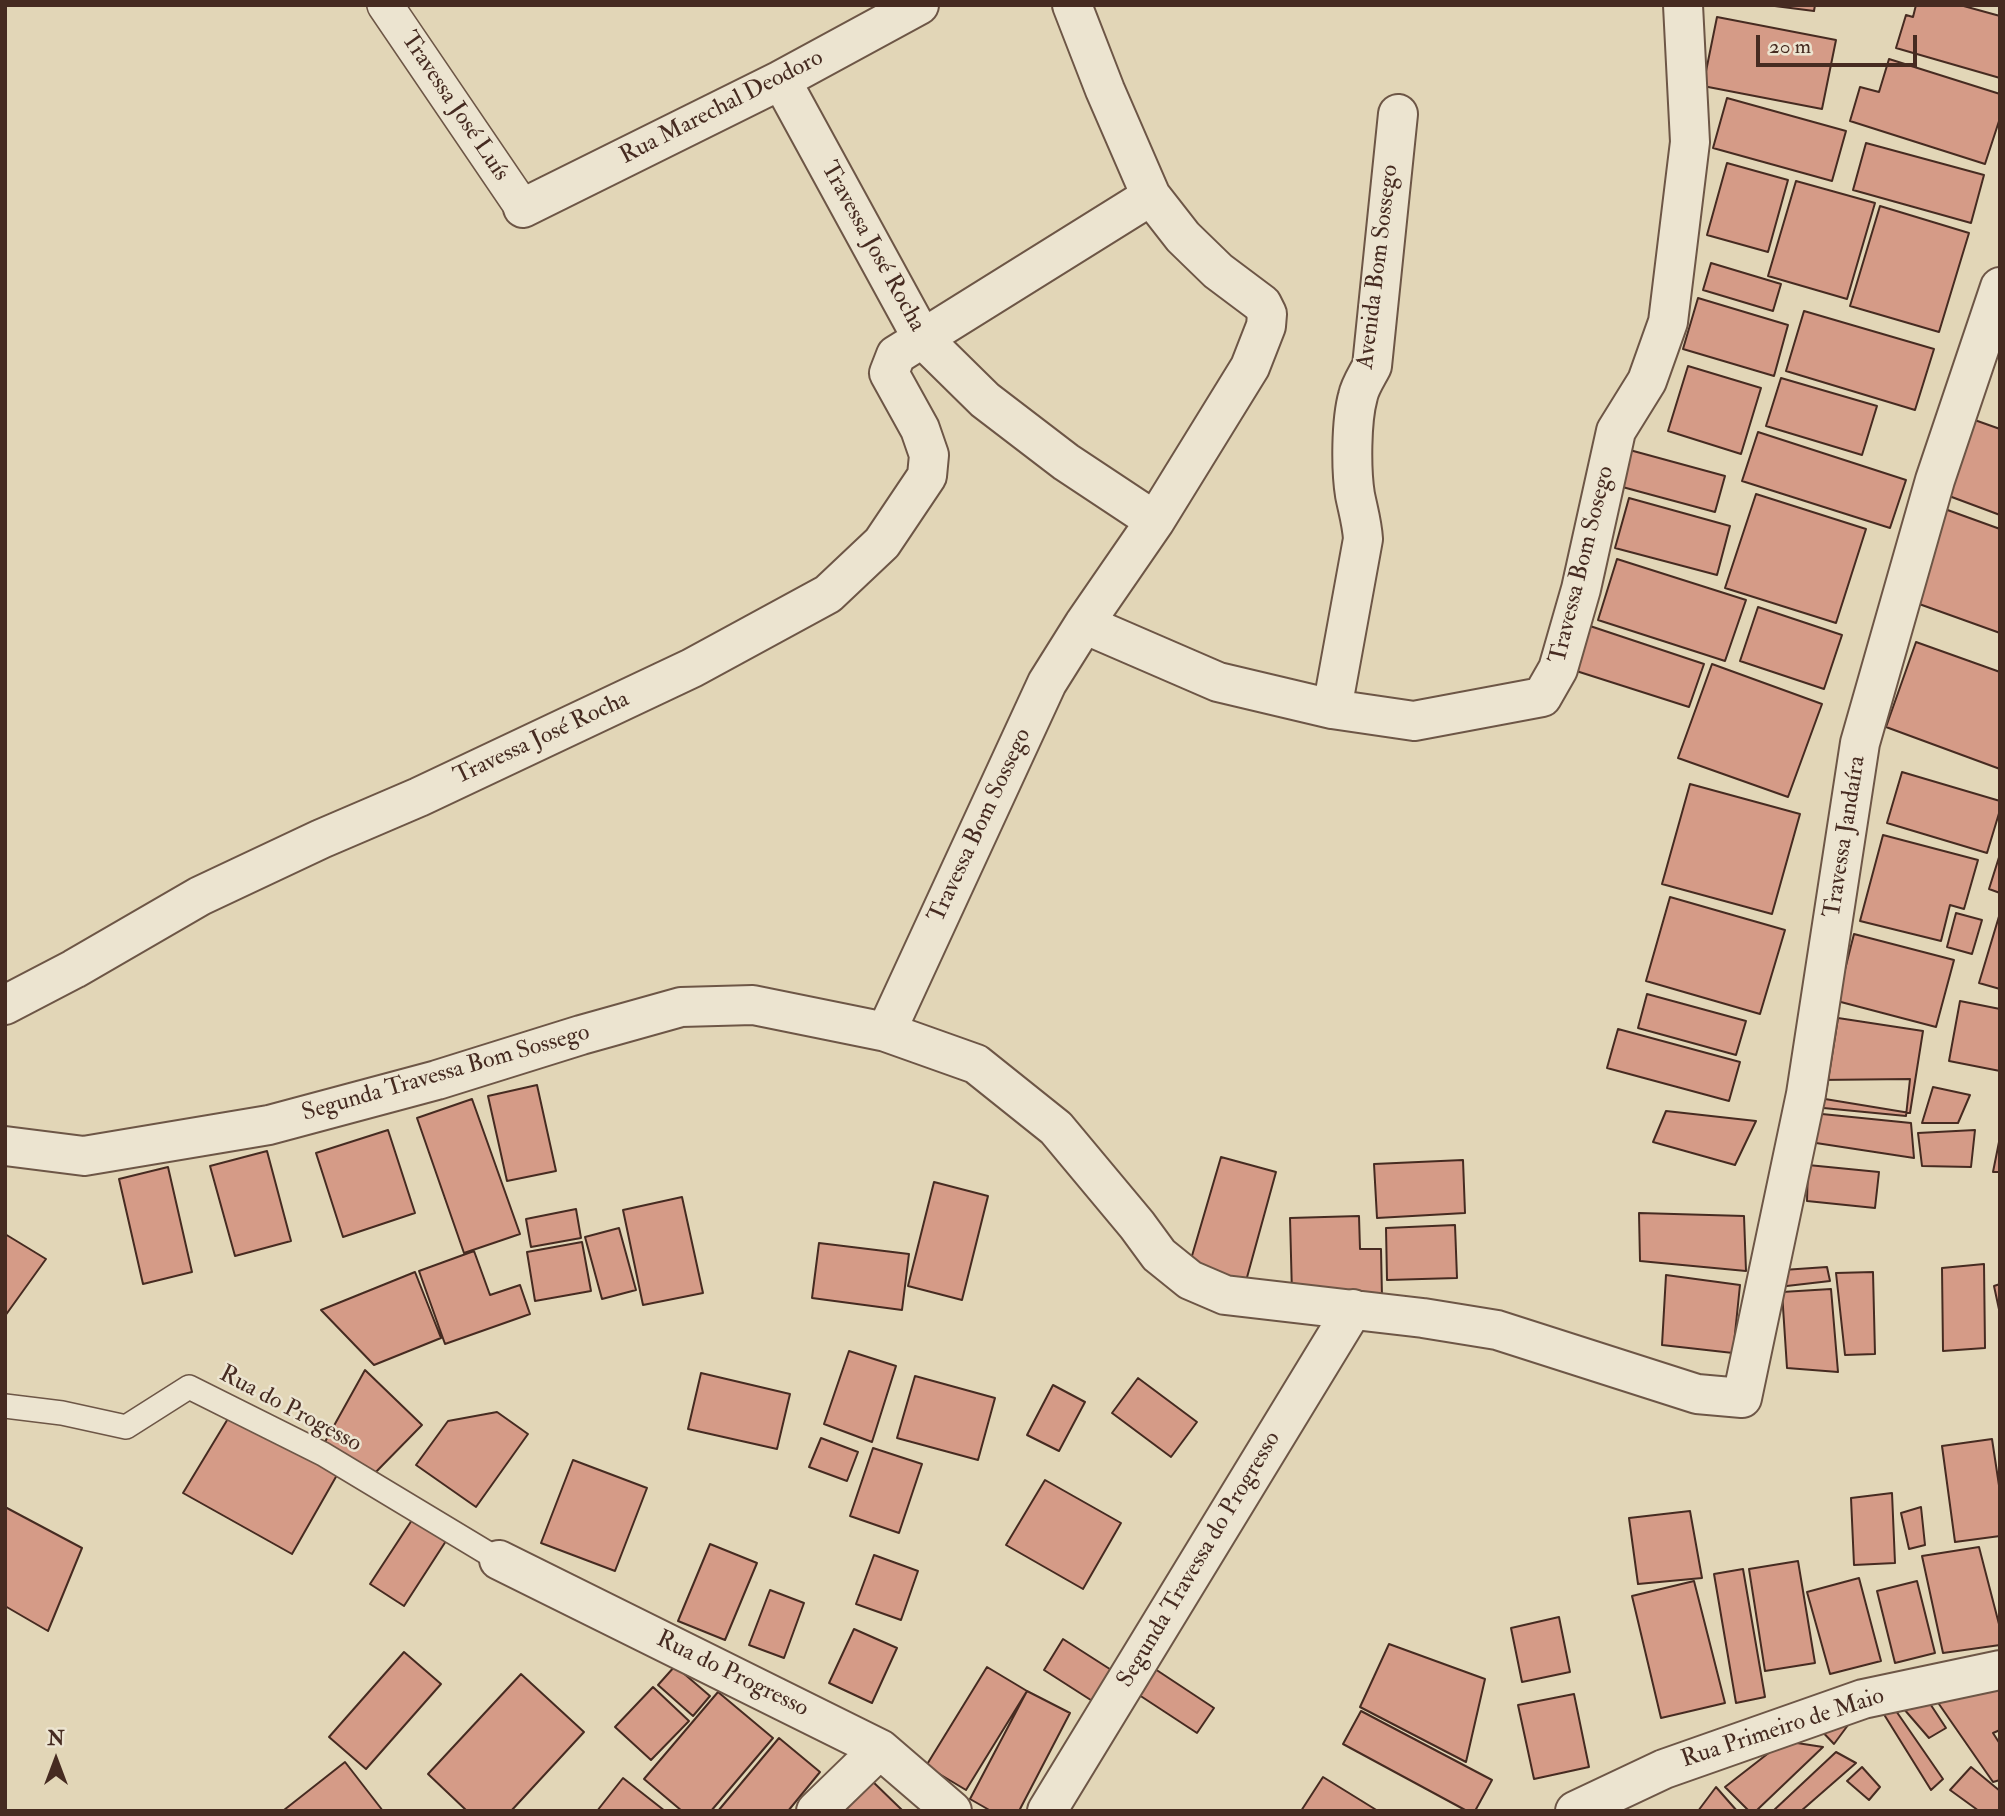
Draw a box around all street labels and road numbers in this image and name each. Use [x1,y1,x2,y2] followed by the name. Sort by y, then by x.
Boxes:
[393,27,515,187] street label: Travessa José Luís
[616,44,828,172] street label: Rua Marechal Deodoro
[813,157,931,337] street label: Travessa José Rocha
[1352,163,1406,371] street label: Avenida Bom Sossego
[1545,463,1621,667] street label: Travessa Bom Sosego
[450,686,634,792] street label: Travessa José Rocha
[923,724,1039,928] street label: Travessa Bom Sossego
[1819,754,1873,920] street label: Travessa Jandaíra
[299,1019,593,1129] street label: Segunda Travessa Bom Sossego
[214,1360,366,1460] street label: Rua do Progesso
[1112,1427,1288,1693] street label: Segunda Travessa do Progresso
[651,1626,813,1724] street label: Rua do Progresso
[1678,1683,1888,1775] street label: Rua Primeiro de Maio

